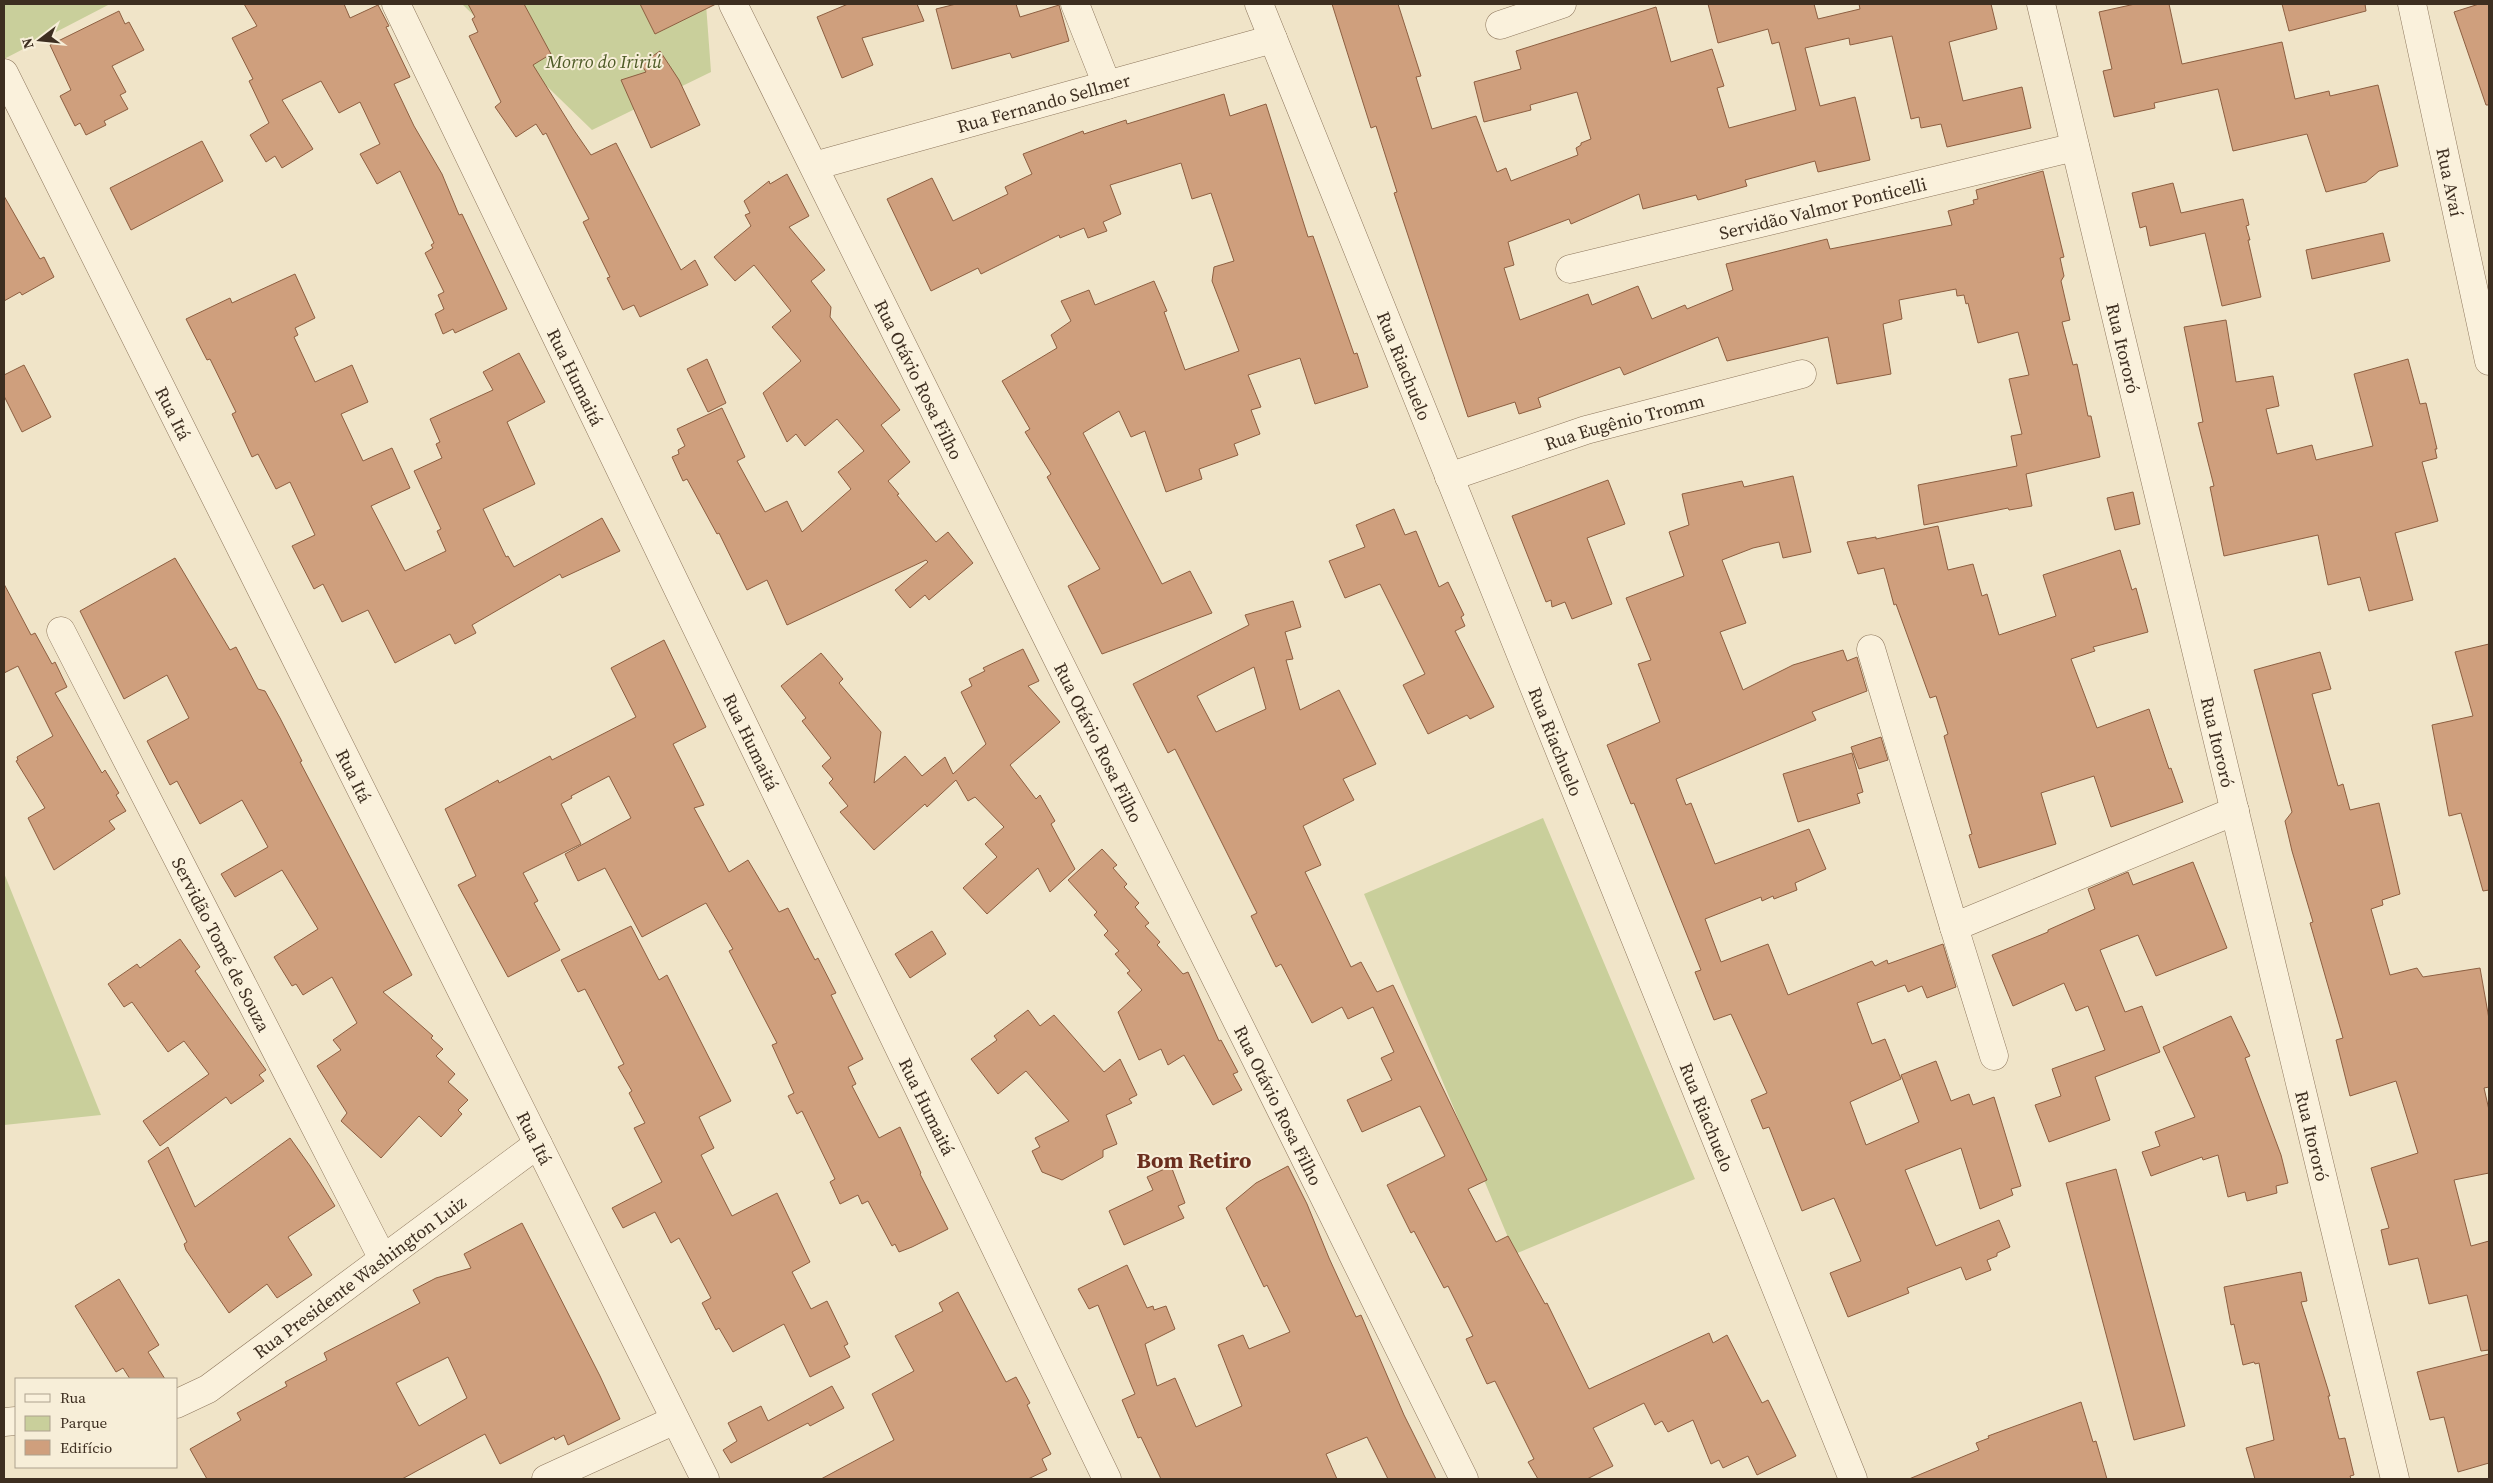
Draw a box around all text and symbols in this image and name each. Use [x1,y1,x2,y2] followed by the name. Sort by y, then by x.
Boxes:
[15,15,65,65] north arrow
[16,36,39,51] text: N
[545,49,663,74] park label: Morro do Iririú
[954,66,1133,138] street label: Rua Fernando Sellmer
[2431,145,2470,219] street label: Rua Avaí
[1716,171,1929,245] street label: Servidão Valmor Ponticelli
[869,295,969,464] street label: Rua Otávio Rosa Filho
[2101,300,2147,396] street label: Rua Itororó
[1372,307,1438,424] street label: Rua Riachuelo
[542,324,610,431] street label: Rua Humaitá
[150,382,198,445] street label: Rua Itá
[1541,387,1707,456] street label: Rua Eugênio Tromm
[1049,658,1149,827] street label: Rua Otávio Rosa Filho
[1523,683,1589,800] street label: Rua Riachuelo
[717,689,786,795] street label: Rua Humaitá
[2195,694,2241,790] street label: Rua Itororó
[330,744,379,807] street label: Rua Itá
[166,853,277,1037] street label: Servidão Tomé de Souza
[1229,1021,1329,1190] street label: Rua Otávio Rosa Filho
[893,1054,962,1160] street label: Rua Humaitá
[1674,1059,1740,1176] street label: Rua Riachuelo
[2290,1088,2336,1184] street label: Rua Itororó
[511,1107,559,1170] street label: Rua Itá
[1137,1145,1251,1175] district label: Bom Retiro
[248,1189,471,1364] street label: Rua Presidente Washington Luiz
[15,1378,178,1468] legend
[60,1387,86,1408] text: Rua
[60,1412,108,1433] text: Parque
[60,1437,112,1458] text: Edifício

